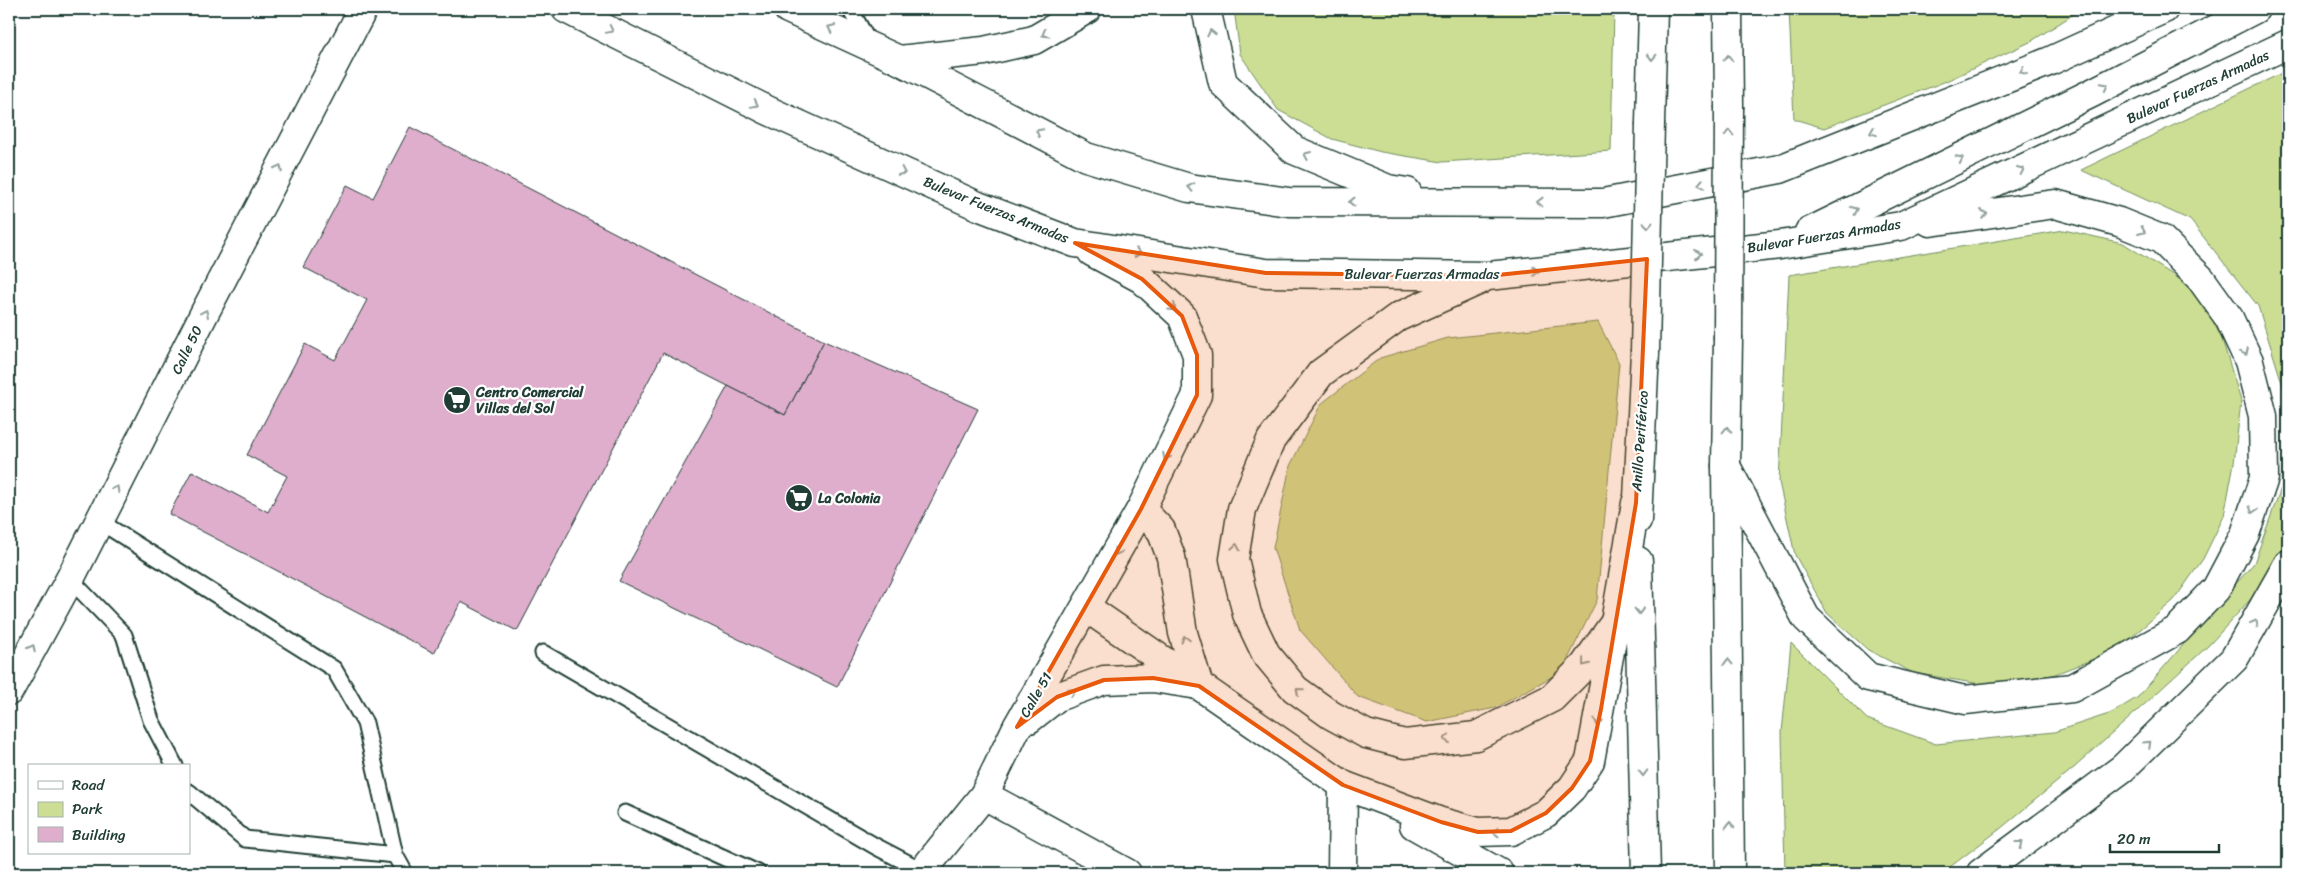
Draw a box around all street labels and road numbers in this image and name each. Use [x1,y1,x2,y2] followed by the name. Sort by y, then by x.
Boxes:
[2122,43,2274,131] street label: Bulevar Fuerzas Armadas
[919,169,1073,251] street label: Bulevar Fuerzas Armadas
[1745,211,1903,260] street label: Bulevar Fuerzas Armadas
[1344,262,1500,287] street label: Bulevar Fuerzas Armadas
[164,321,210,379] street label: Calle 50
[1624,390,1656,493] street label: Anillo Periférico
[1013,667,1059,723] street label: Calle 51

